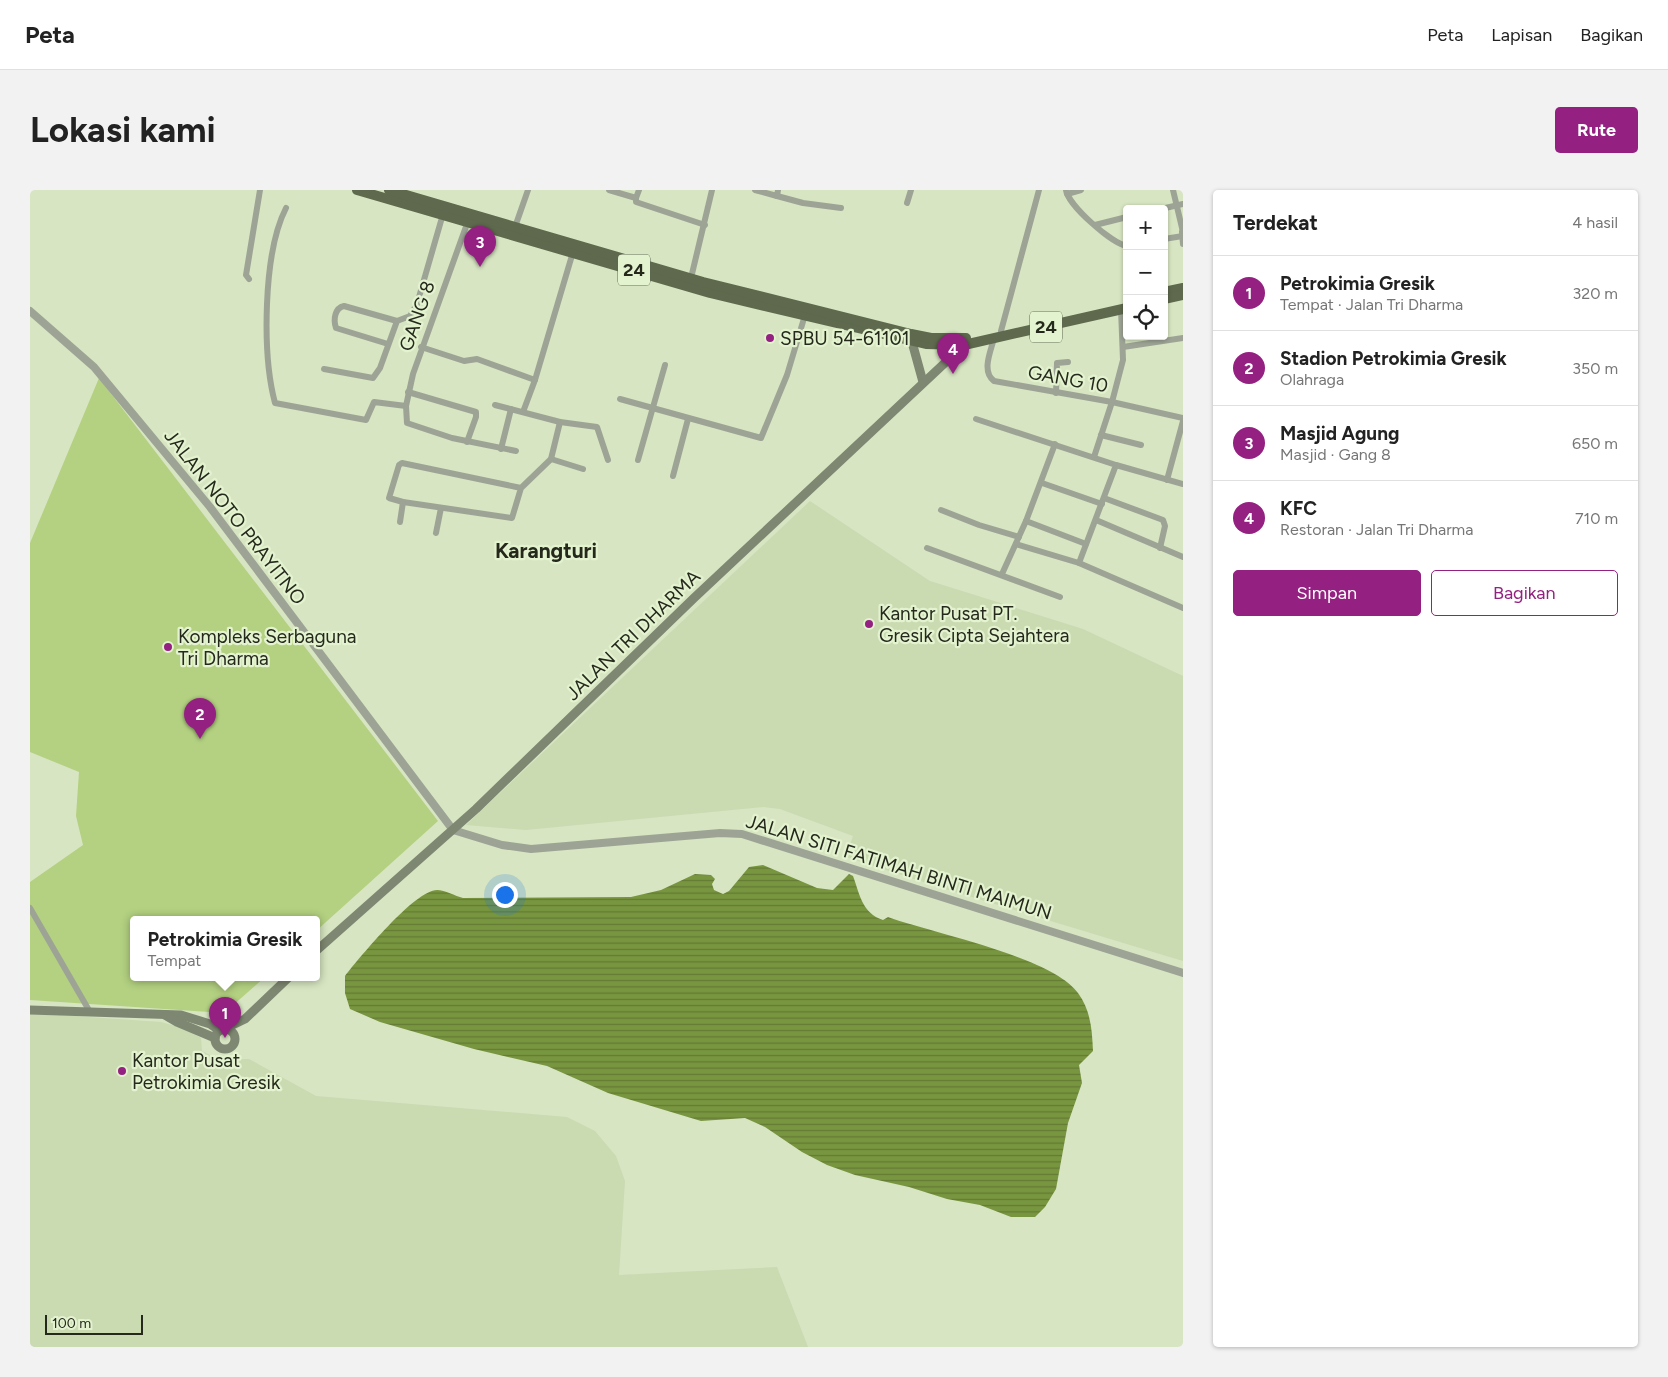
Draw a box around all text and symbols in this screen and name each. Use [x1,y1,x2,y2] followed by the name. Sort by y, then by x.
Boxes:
[25,20,75,49] text: Peta
[1427,24,1463,46] text: Peta
[1491,24,1552,46] text: Lapisan
[1580,24,1643,46] text: Bagikan
[1555,107,1638,153] button: Rute
[30,109,216,151] text: Lokasi kami
[1123,205,1168,340] map controls
[1123,205,1168,250] button: +
[1233,210,1318,235] text: Terdekat
[1572,213,1618,232] text: 4 hasil
[464,226,496,267] pin: 3
[1123,250,1168,295] button: −
[618,254,650,286] road number: 24
[1280,272,1435,295] text: Petrokimia Gresik
[394,278,440,354] street label: GANG 8
[1246,284,1252,303] text: 1
[1573,284,1618,303] text: 320 m
[1123,295,1168,340] button: locate
[1280,295,1463,314] text: Tempat · Jalan Tri Dharma
[1030,311,1062,342] road number: 24
[780,327,910,350] place label: SPBU 54-61101
[764,332,776,344] marker: SPBU 54-61101
[937,333,969,374] pin: 4
[1280,347,1507,370] text: Stadion Petrokimia Gresik
[1244,359,1254,378] text: 2
[1572,359,1618,378] text: 350 m
[1026,361,1110,397] street label: GANG 10
[1280,370,1344,389] text: Olahraga
[1280,422,1399,445] text: Masjid Agung
[159,425,311,609] street label: JALAN NOTO PRAYITNO
[1245,434,1253,453] text: 3
[1572,434,1618,453] text: 650 m
[1280,445,1391,464] text: Masjid · Gang 8
[1280,497,1317,520] text: KFC
[1244,509,1254,528] text: 4
[1575,509,1618,528] text: 710 m
[1280,520,1473,539] text: Restoran · Jalan Tri Dharma
[495,538,597,563] district label: Karangturi
[561,565,705,705] street label: JALAN TRI DHARMA
[1233,570,1421,616] button: Simpan
[1431,570,1618,616] button: Bagikan
[879,602,1069,647] place label: Kantor Pusat PT. Gresik Cipta Sejahtera
[863,618,875,630] marker: Kantor Pusat PT. Gresik Cipta Sejahtera
[178,625,357,670] place label: Kompleks Serbaguna Tri Dharma
[162,641,174,653] marker: Kompleks Serbaguna Tri Dharma
[184,698,216,739] pin: 2
[743,809,1055,925] street label: JALAN SITI FATIMAH BINTI MAIMUN
[492,882,518,908] your location
[130,916,320,981] popup
[148,928,302,951] text: Petrokimia Gresik
[148,951,201,970] text: Tempat
[209,997,241,1038] pin: 1
[132,1049,281,1094] place label: Kantor Pusat Petrokimia Gresik
[116,1065,128,1077] marker: Kantor Pusat Petrokimia Gresik
[45,1312,142,1335] scale bar
[52,1315,91,1332] text: 100 m

